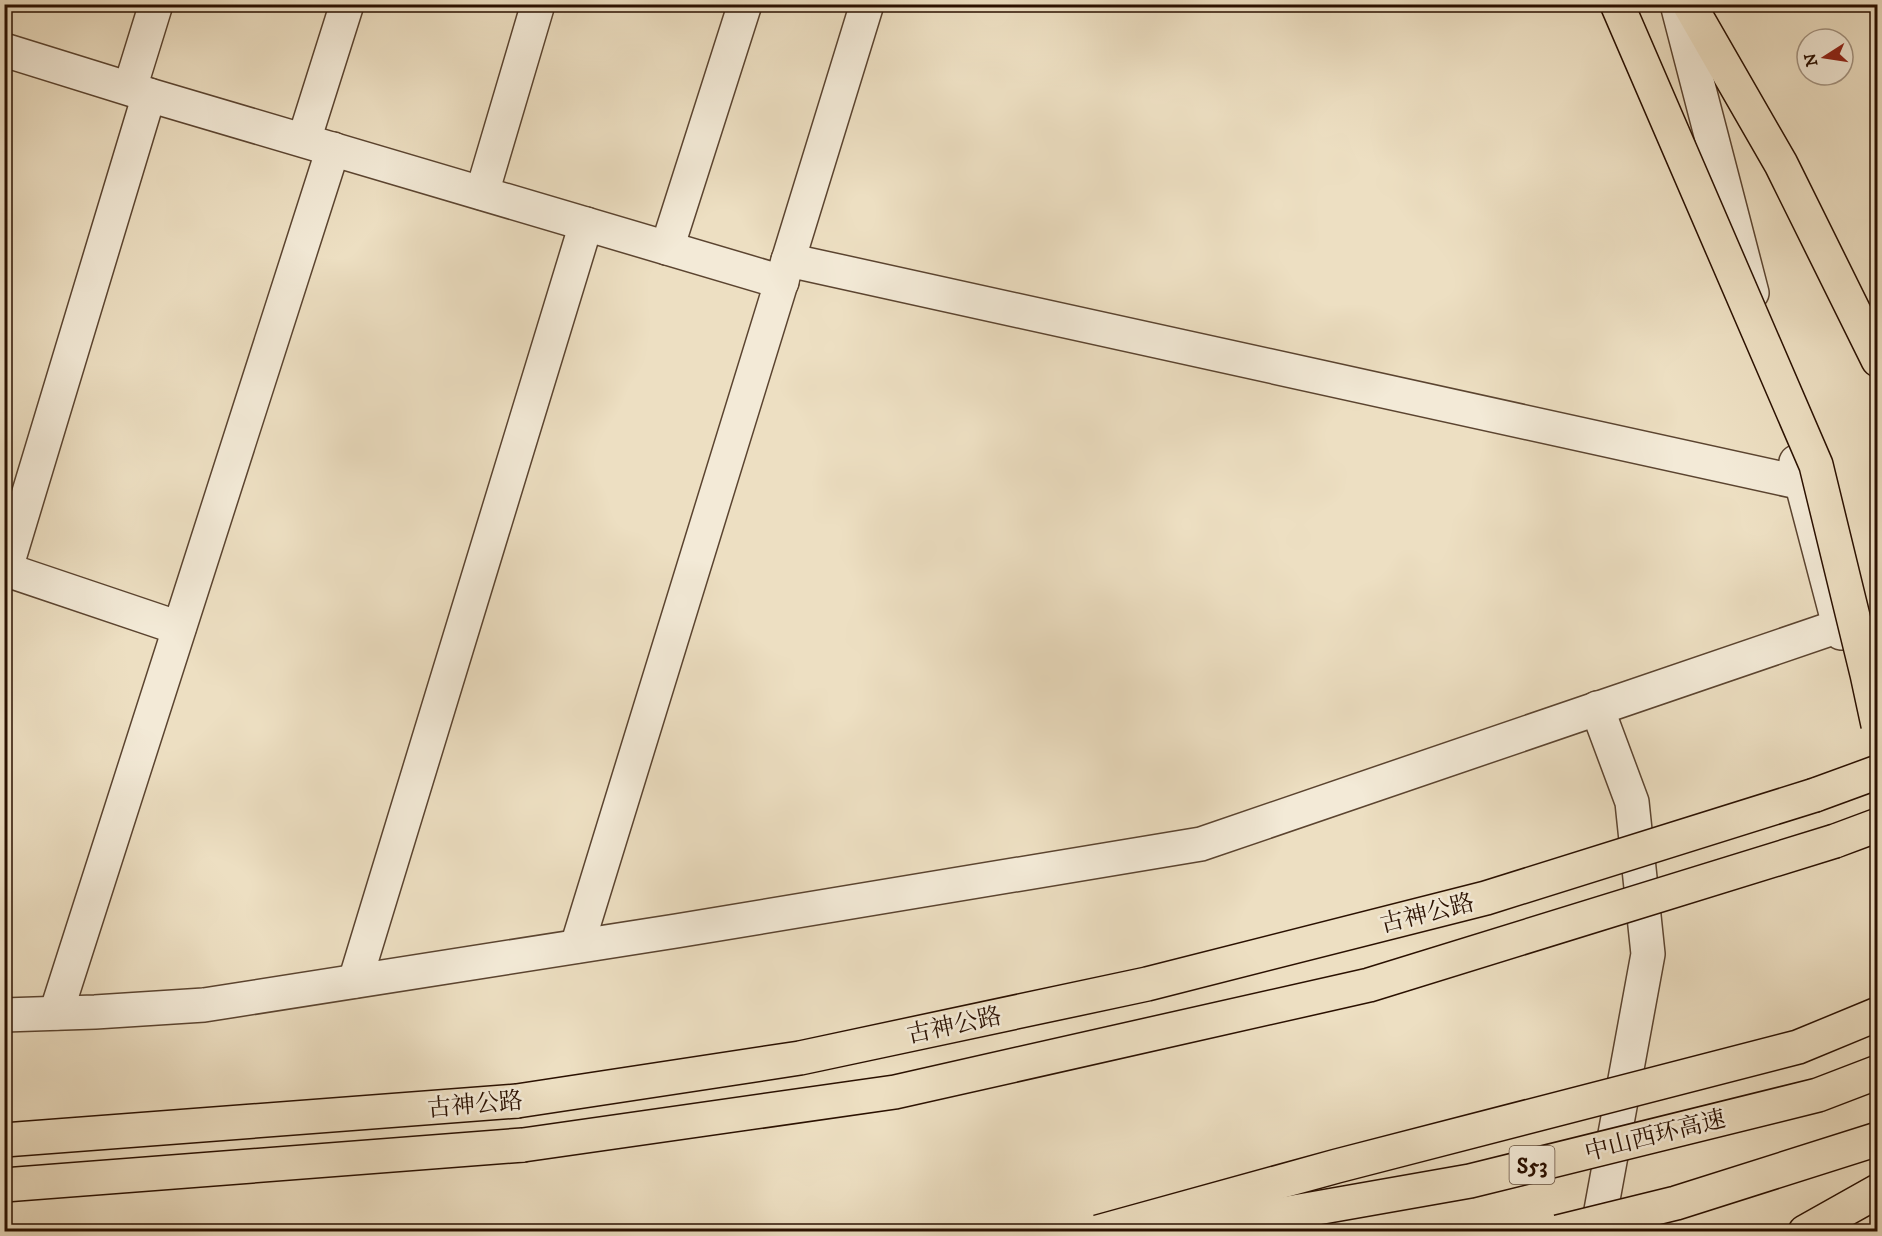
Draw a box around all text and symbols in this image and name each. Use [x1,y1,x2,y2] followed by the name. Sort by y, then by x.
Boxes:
[1795,27,1855,87] north arrow
[1800,51,1822,68] text: N
[1377,888,1477,940] street label: 古神公路
[904,1001,1004,1051] street label: 古神公路
[426,1086,524,1124] street label: 古神公路
[1582,1104,1729,1168] street label: 中山西环高速
[1510,1146,1555,1184] road number: S53

